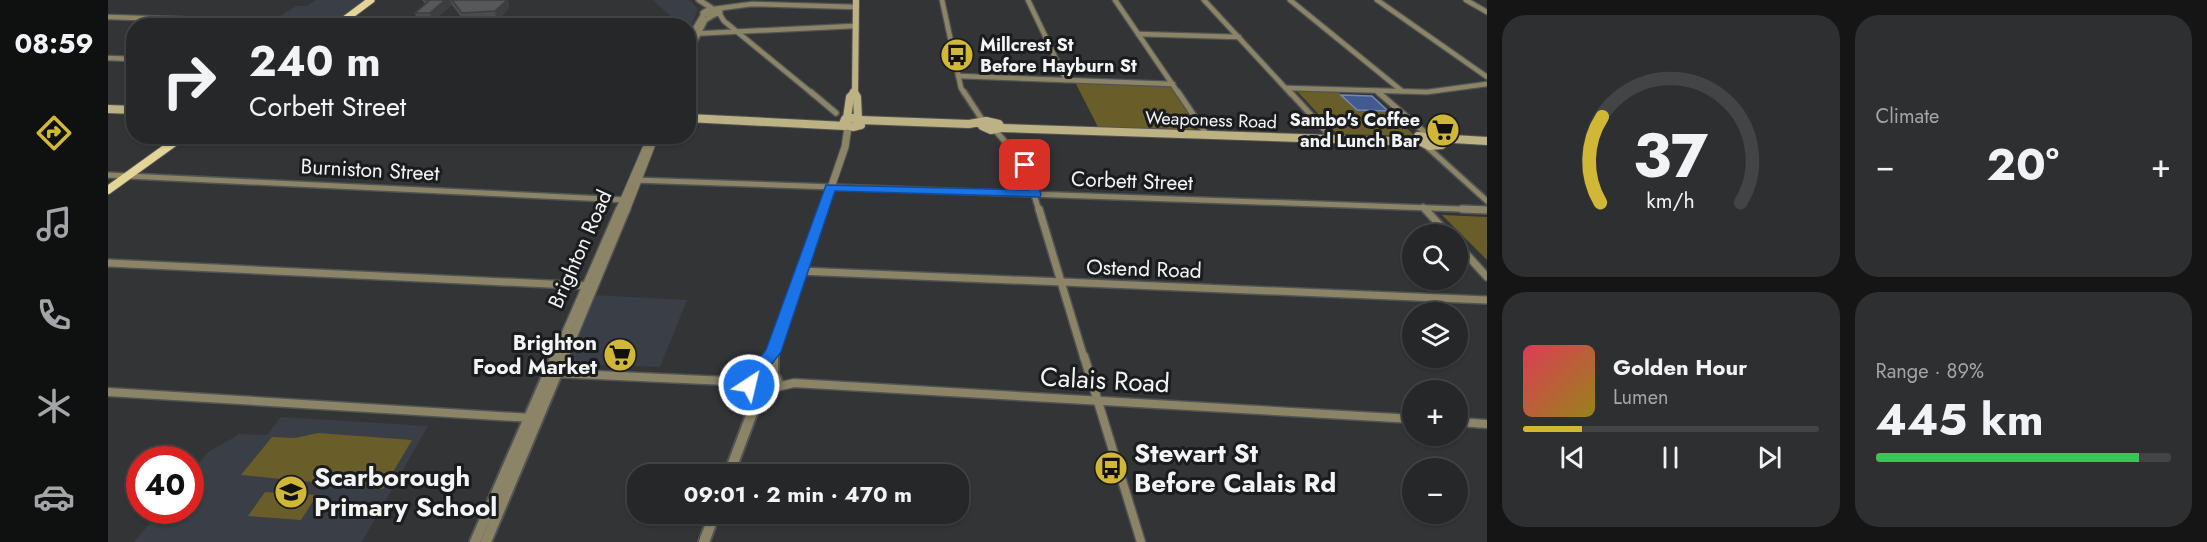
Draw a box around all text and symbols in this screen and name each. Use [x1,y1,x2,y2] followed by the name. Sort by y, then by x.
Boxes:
[15,24,93,63] text: 08:59
[249,31,381,92] text: 240 m
[980,32,1137,79] place label: Millcrest St Before Hayburn St
[939,37,975,73] bus stop icon: Millcrest St Before Hayburn St
[150,42,228,120] icon: right
[249,87,406,126] text: Corbett Street
[1876,102,1939,131] text: Climate
[1145,105,1277,135] street label: Weaponess Road
[1290,107,1421,154] place label: Sambo's Coffee and Lunch Bar
[1633,110,1709,200] text: 37
[33,112,75,154] icon: directions
[1425,112,1461,148] supermarket icon: Sambo's Coffee and Lunch Bar
[1987,132,2059,197] text: 20°
[999,139,1050,190] pin
[1876,142,1895,189] text: −
[2151,142,2171,189] text: +
[1008,148,1041,181] icon: arrive
[300,151,440,189] street label: Burniston Street
[1070,164,1194,198] street label: Corbett Street
[541,185,619,313] street label: Brighton Road
[1647,185,1695,216] text: km/h
[33,203,75,245] icon: music
[1402,224,1468,524] map controls
[1402,224,1468,290] button: search
[1086,252,1202,286] street label: Ostend Road
[33,294,75,336] icon: phone
[1402,302,1468,368] button: layers
[473,328,597,382] place label: Brighton Food Market
[602,337,638,373] supermarket icon: Brighton Food Market
[1613,351,1747,383] text: Golden Hour
[717,353,781,417] position arrow
[1876,357,1984,386] text: Range · 89%
[1039,358,1171,402] street label: Calais Road
[1402,380,1468,446] button: +
[1613,383,1669,412] text: Lumen
[33,385,75,427] icon: climate
[1876,387,2044,452] text: 445 km
[1134,434,1336,502] place label: Stewart St Before Calais Rd
[1556,441,1589,474] icon: previous
[1654,441,1687,474] icon: pause
[1753,441,1786,474] icon: next
[126,446,204,524] speed limit sign: 40
[1093,450,1129,486] bus stop icon: Stewart St Before Calais Rd
[314,458,497,526] place label: Scarborough Primary School
[1402,458,1468,524] button: −
[273,474,309,510] school or university icon: Scarborough Primary School
[33,476,75,518] icon: car
[684,478,912,510] text: 09:01 · 2 min · 470 m

